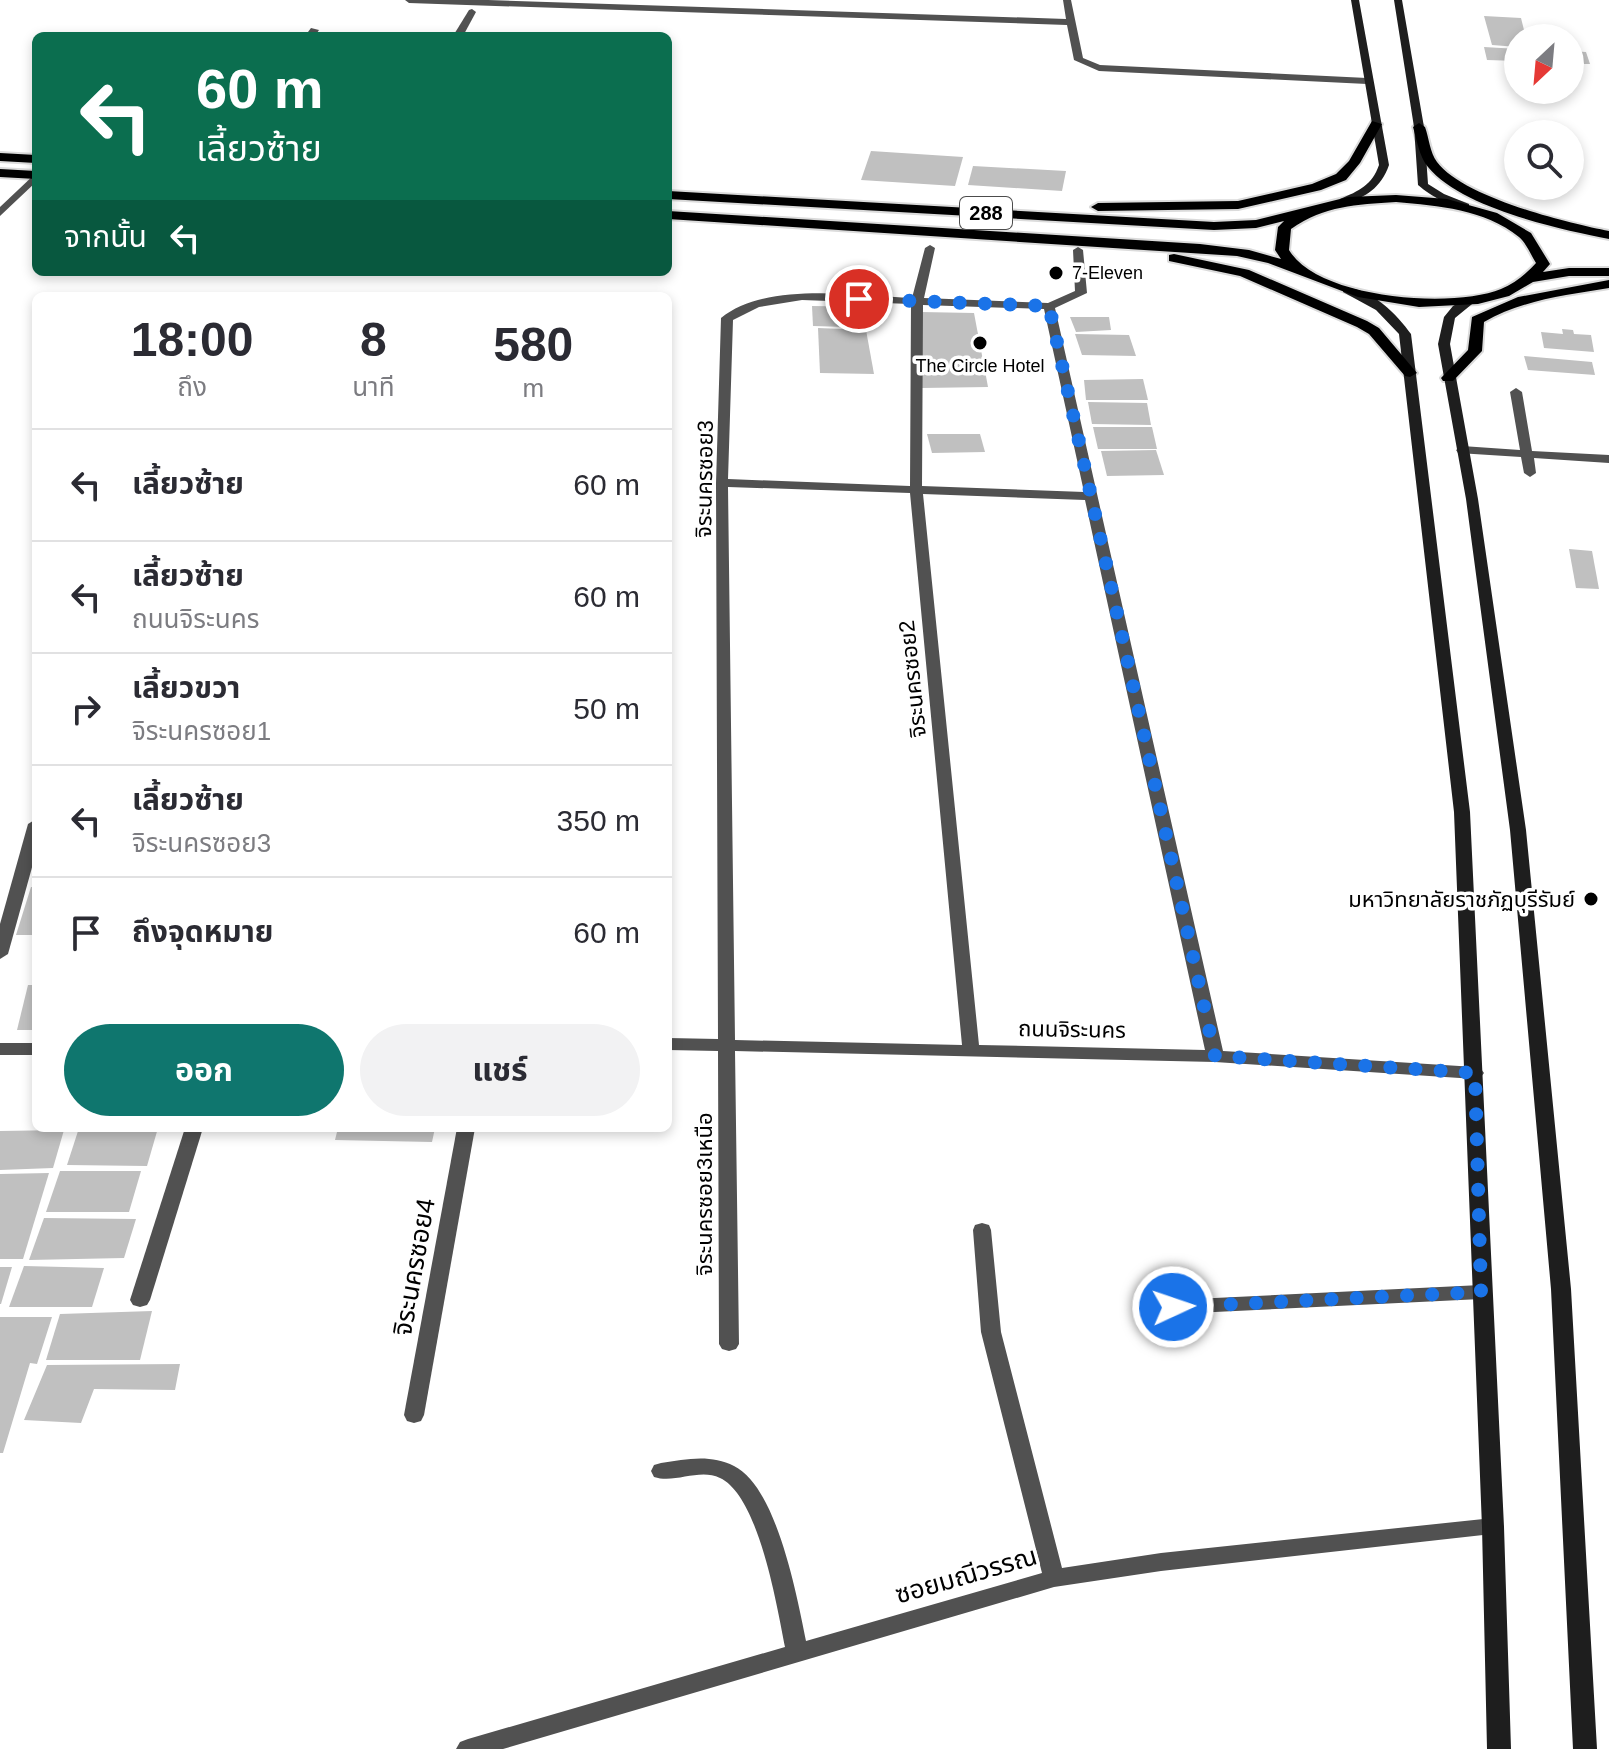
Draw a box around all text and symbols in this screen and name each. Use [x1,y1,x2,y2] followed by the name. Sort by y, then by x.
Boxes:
[1504,24,1584,104] north arrow
[1504,24,1584,200] map controls
[196,57,324,120] text: 60 m
[64,64,168,168] icon: left
[1504,120,1584,200] button: search
[196,128,322,169] text: เลี้ยวซ้าย
[960,197,1012,229] road number: 288
[163,216,207,260] icon: left
[64,220,147,253] text: จากนั้น
[1072,263,1143,283] place label: 7-Eleven
[1047,264,1065,282] marker: 7-Eleven
[825,265,893,333] pin
[837,277,881,321] icon: arrive
[131,313,253,366] text: 18:00
[360,313,387,366] text: 8
[493,318,573,371] text: 580
[971,334,989,352] marker: The Circle Hotel
[915,356,1045,376] place label: The Circle Hotel
[177,372,207,402] text: ถึง
[352,372,395,402] text: นาที
[522,373,544,403] text: m
[691,420,718,538] street label: จิระนครซอย3
[64,463,108,507] icon: left
[132,467,244,500] text: เลี้ยวซ้าย
[573,468,640,501] text: 60 m
[132,559,244,592] text: เลี้ยวซ้าย
[64,575,108,619] icon: left
[573,580,640,613] text: 60 m
[132,604,259,634] text: ถนนจิระนคร
[894,619,931,739] street label: จิระนครซอย2
[132,671,240,704] text: เลี้ยวขวา
[64,687,108,731] icon: right
[573,692,640,725] text: 50 m
[132,716,271,746] text: จิระนครซอย1
[132,783,244,816] text: เลี้ยวซ้าย
[64,799,108,843] icon: left
[557,804,640,837] text: 350 m
[132,828,271,858] text: จิระนครซอย3
[1348,887,1575,913] place label: มหาวิทยาลัยราชภัฏบุรีรัมย์
[1582,890,1600,908] marker: มหาวิทยาลัยราชภัฏบุรีรัมย์
[64,911,108,955] icon: arrive
[132,915,273,948] text: ถึงจุดหมาย
[573,916,640,949] text: 60 m
[1018,1016,1126,1043] street label: ถนนจิระนคร
[64,1024,344,1116] button: ออก
[360,1024,640,1116] button: แชร์
[692,1112,717,1276] street label: จิระนครซอย3เหนือ
[387,1196,441,1338] street label: จิระนครซอย4
[1131,1265,1215,1349] position arrow
[892,1540,1040,1610] street label: ซอยมณีวรรณ

